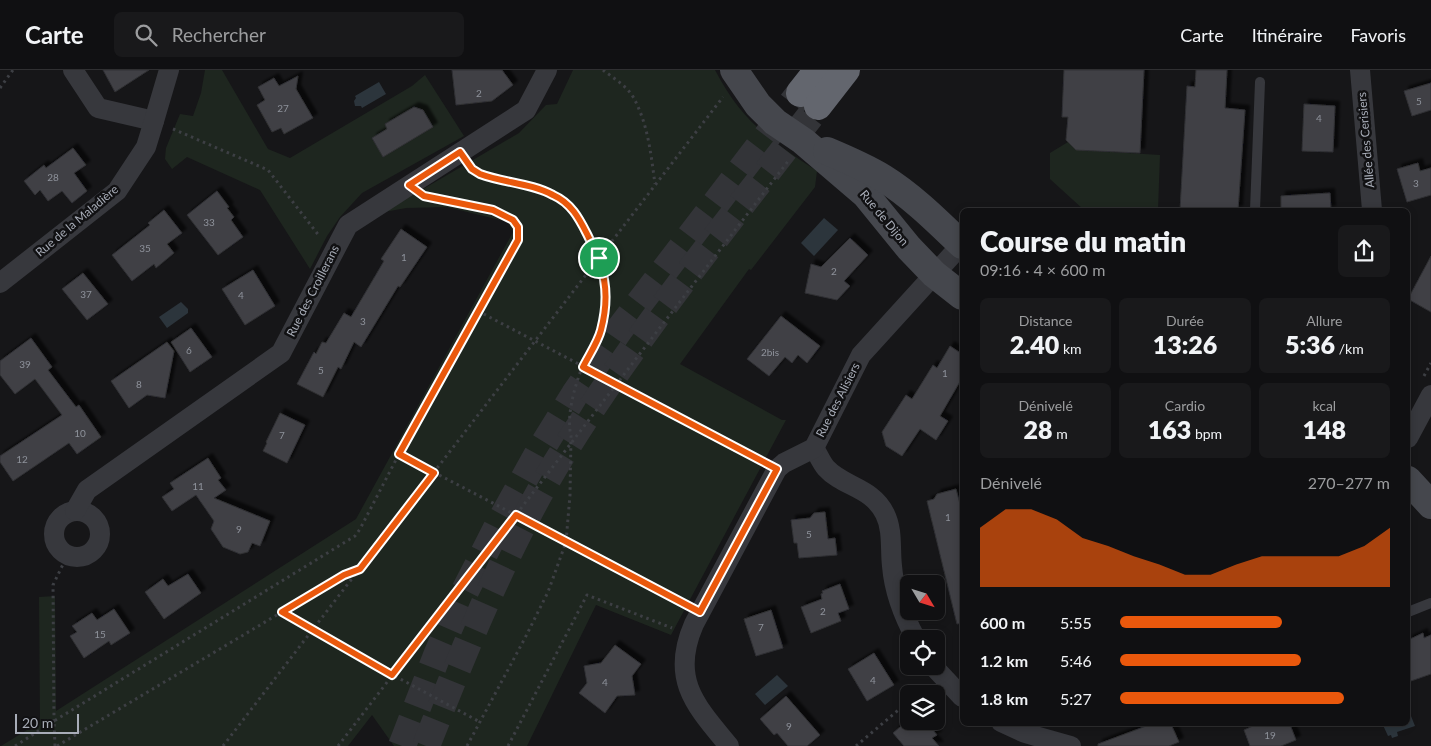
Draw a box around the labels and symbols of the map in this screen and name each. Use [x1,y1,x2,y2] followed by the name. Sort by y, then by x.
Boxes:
[476,87,482,99] house number: 2
[1354,91,1377,189] street label: Allée des Cerisiers
[1416,95,1422,107] house number: 5
[277,102,289,114] house number: 27
[1316,112,1322,124] house number: 4
[47,171,59,183] house number: 28
[1413,177,1419,189] house number: 3
[32,182,121,260] street label: Rue de la Maladière
[857,187,912,248] street label: Rue de Dijon
[203,216,215,228] house number: 33
[578,237,620,279] pin
[139,242,151,254] house number: 35
[283,243,342,339] street label: Rue des Croillerans
[401,251,407,263] house number: 1
[831,265,837,277] house number: 2
[80,288,92,300] house number: 37
[238,289,244,301] house number: 4
[360,315,366,327] house number: 3
[186,344,192,356] house number: 6
[761,346,779,358] house number: 2bis
[19,358,31,370] house number: 39
[812,360,863,440] street label: Rue des Alisiers
[318,364,324,376] house number: 5
[942,367,948,379] house number: 1
[136,378,142,390] house number: 8
[74,427,86,439] house number: 10
[279,429,285,441] house number: 7
[16,453,28,465] house number: 12
[192,480,204,492] house number: 11
[945,511,951,523] house number: 1
[236,523,242,535] house number: 9
[806,528,812,540] house number: 5
[900,575,945,620] north arrow
[820,605,826,617] house number: 2
[758,621,764,633] house number: 7
[94,628,106,640] house number: 15
[870,674,876,686] house number: 4
[602,676,608,688] house number: 4
[15,711,79,734] scale bar
[786,720,792,732] house number: 9
[1264,729,1276,741] house number: 19

